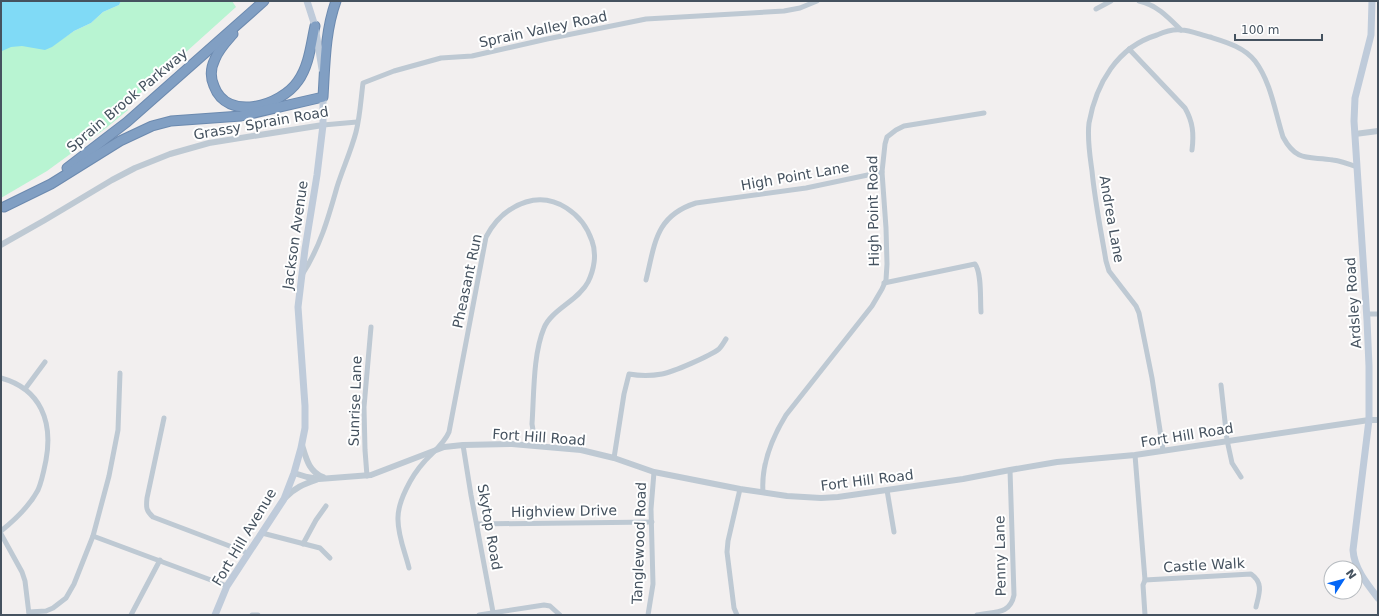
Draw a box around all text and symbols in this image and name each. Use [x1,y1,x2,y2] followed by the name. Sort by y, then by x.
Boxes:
[477,8,609,50] street label: Sprain Valley Road
[1235,16,1322,42] scale bar
[1241,23,1279,37] text: 100 m
[63,45,191,155] street label: Sprain Brook Parkway
[192,103,330,143] street label: Grassy Sprain Road
[864,155,882,267] street label: High Point Road
[740,159,850,193] street label: High Point Lane
[1096,174,1128,264] street label: Andrea Lane
[279,180,311,291] street label: Jackson Avenue
[449,232,485,330] street label: Pheasant Run
[1342,257,1364,349] street label: Ardsley Road
[345,355,365,447] street label: Sunrise Lane
[1140,420,1234,450] street label: Fort Hill Road
[492,426,586,448] street label: Fort Hill Road
[820,466,914,494] street label: Fort Hill Road
[629,482,649,605] street label: Tanglewood Road
[475,483,505,571] street label: Skytop Road
[209,486,279,588] street label: Fort Hill Avenue
[511,502,617,520] street label: Highview Drive
[991,515,1009,597] street label: Penny Lane
[1163,555,1246,575] street label: Castle Walk
[1323,560,1363,600] north arrow
[1343,567,1359,582] text: N

